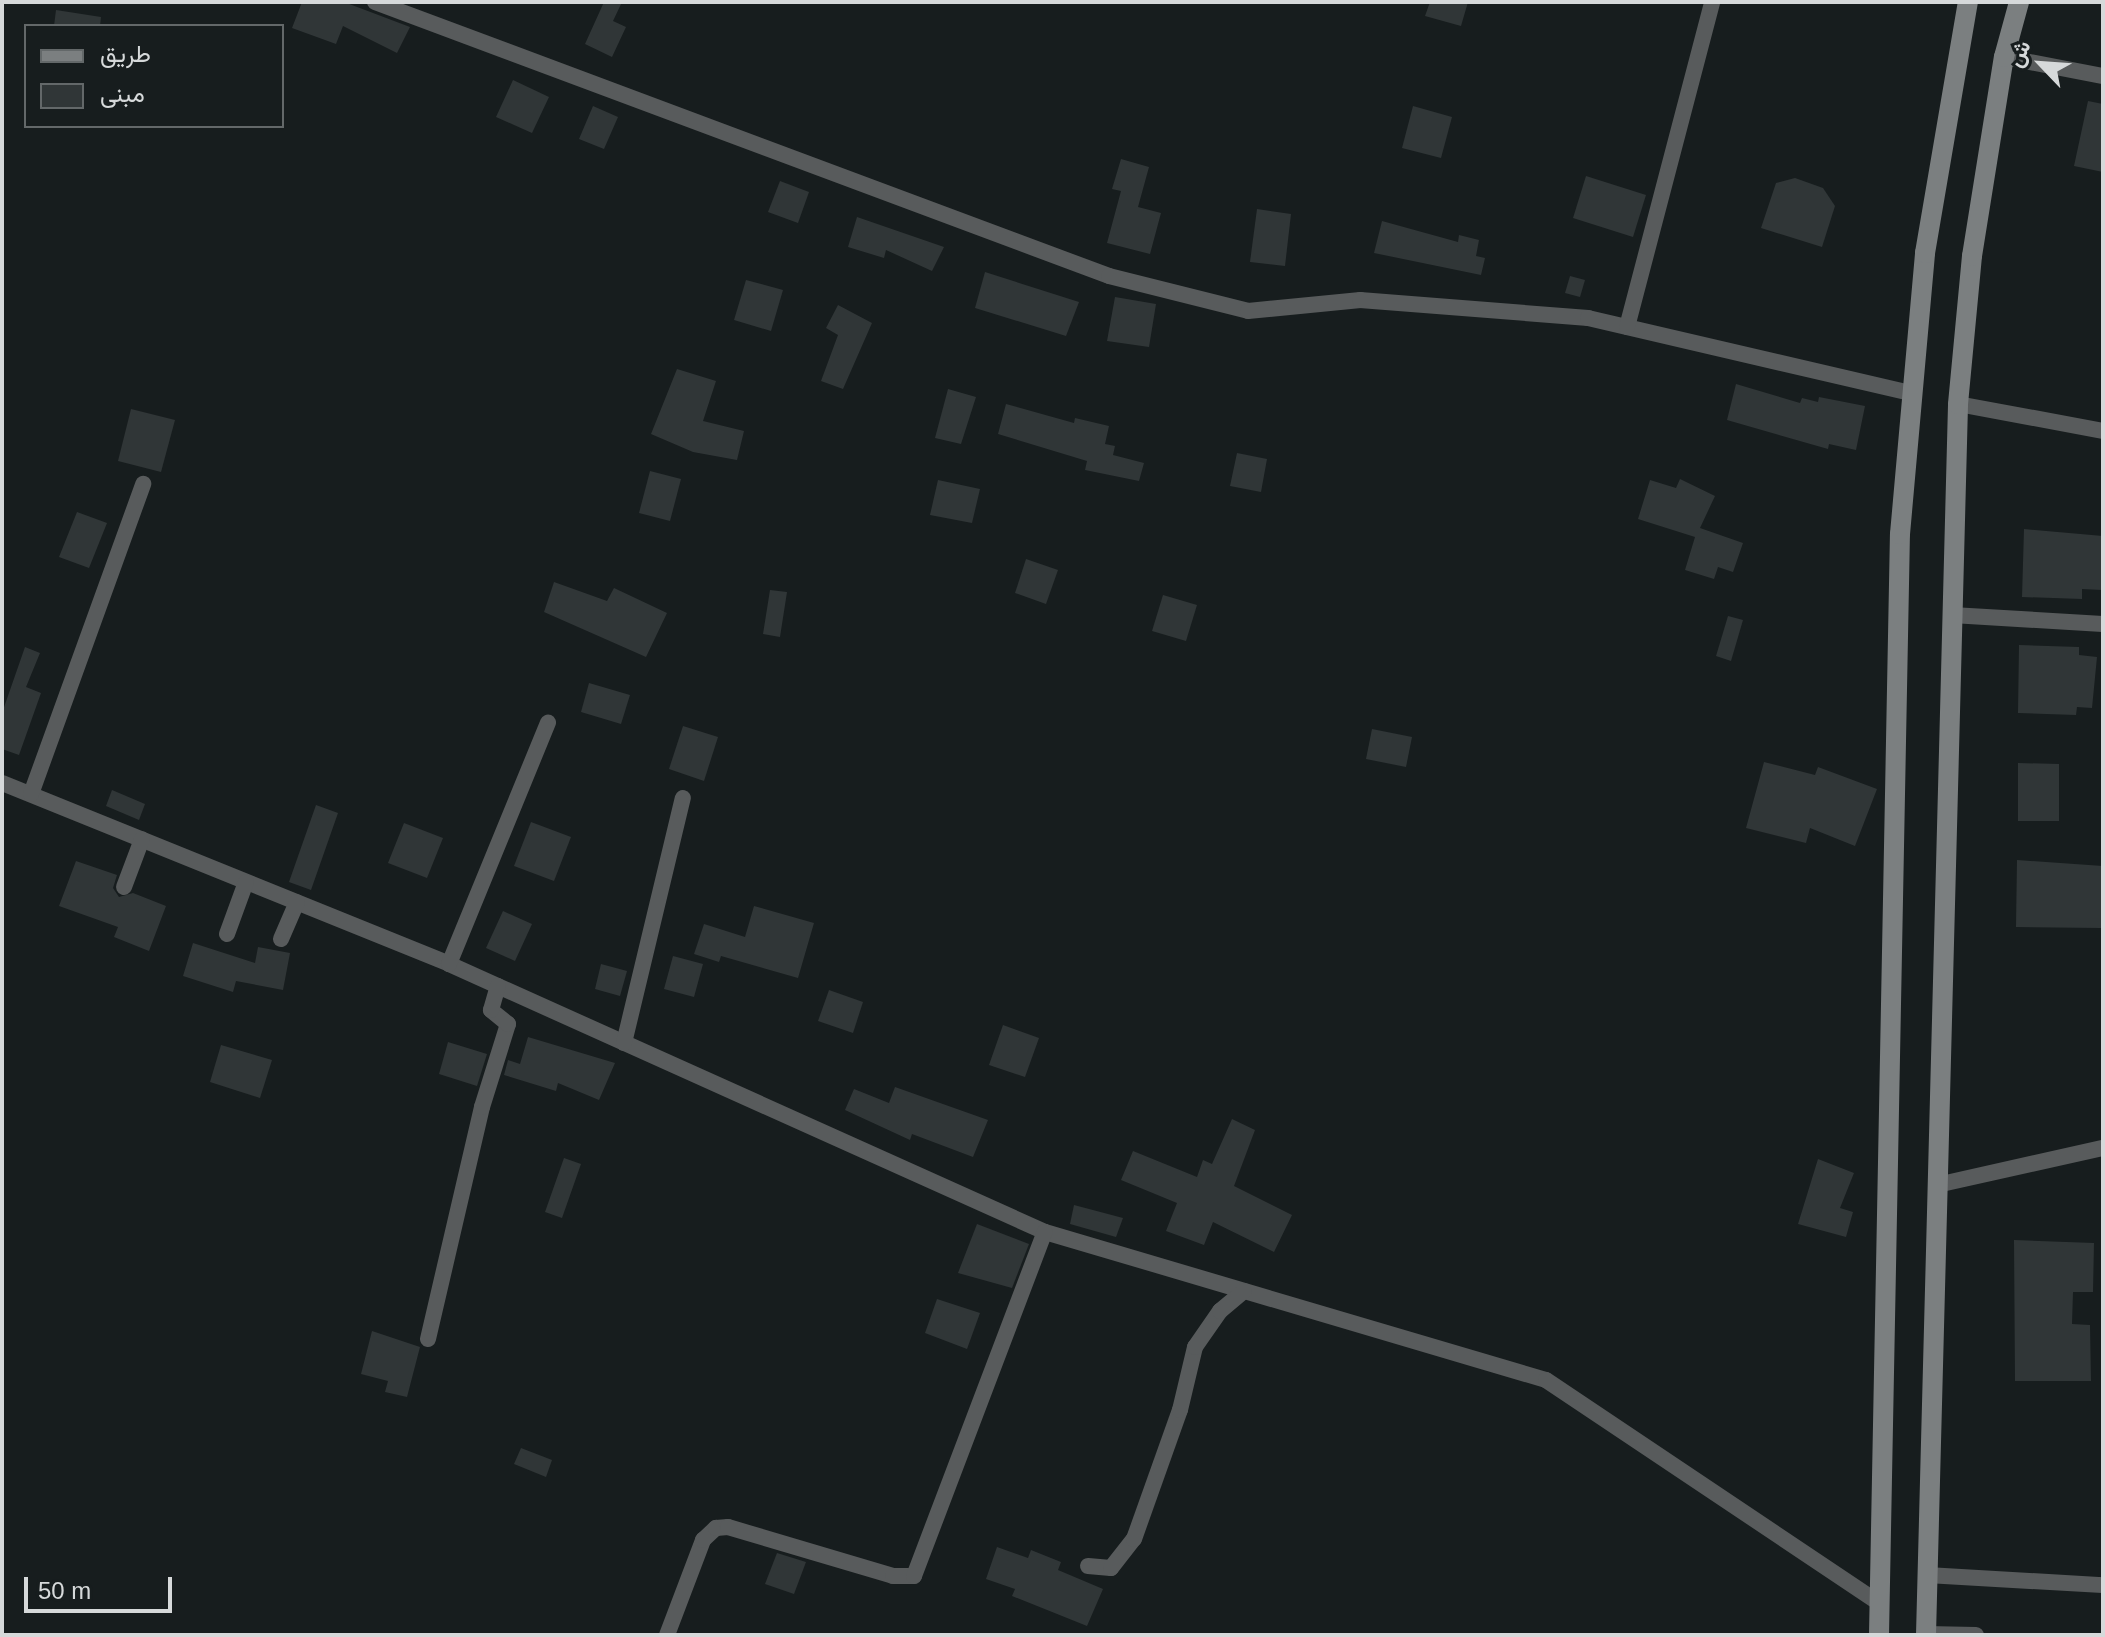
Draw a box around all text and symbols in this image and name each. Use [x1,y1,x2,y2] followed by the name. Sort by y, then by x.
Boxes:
[24,24,284,128] legend
[2001,24,2081,104] north arrow
[2002,36,2036,71] text: ش
[100,40,151,67] text: طريق
[100,80,145,107] text: مبنى
[28,1561,176,1611] scale bar
[38,1577,91,1604] text: 50 m

